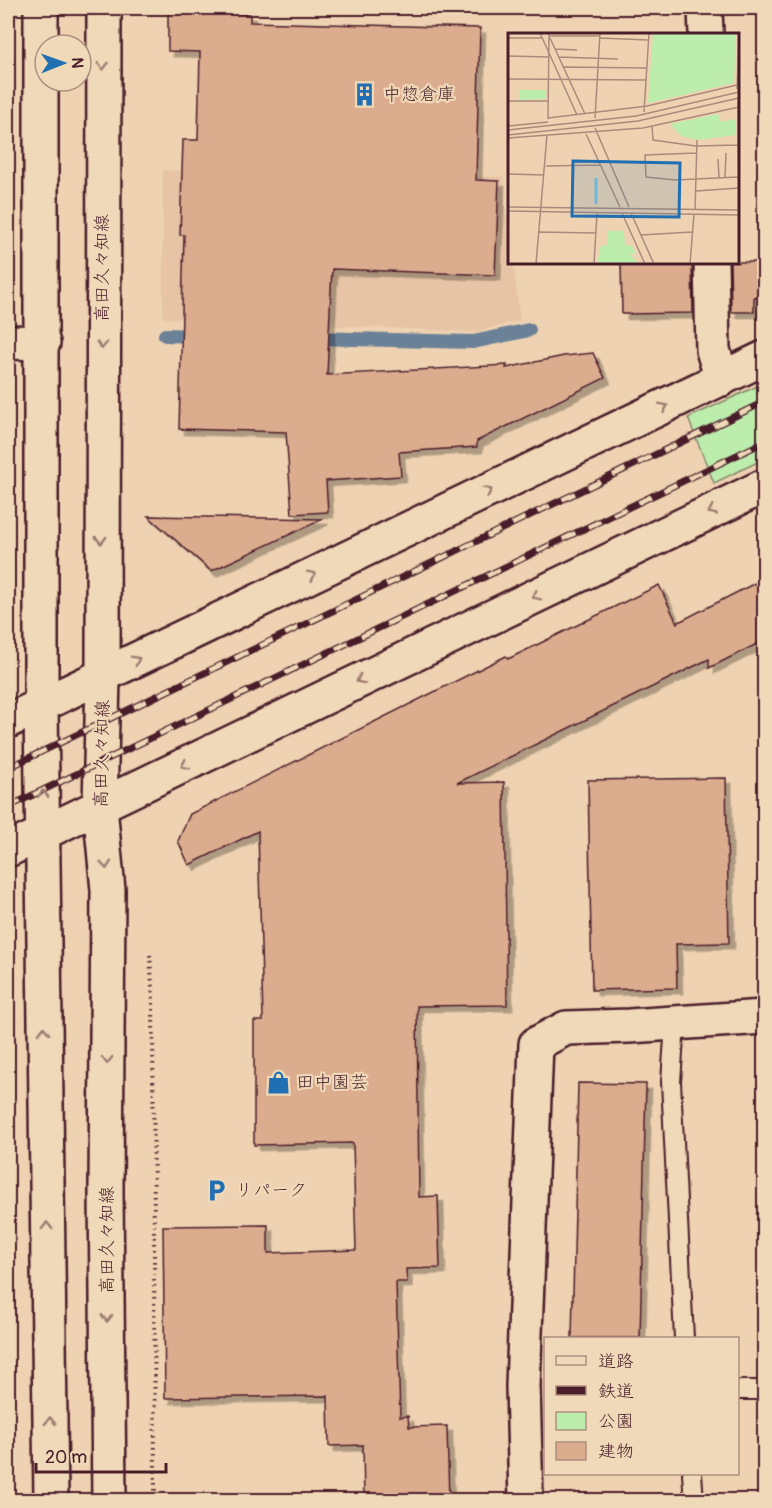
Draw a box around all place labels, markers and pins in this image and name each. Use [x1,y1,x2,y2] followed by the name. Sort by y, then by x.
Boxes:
[352,81,378,107] building icon: 中惣倉庫
[383,83,455,106] place label: 中惣倉庫
[265,1069,291,1095] shop icon: 田中園芸
[296,1071,368,1094] place label: 田中園芸
[204,1177,230,1203] parking icon: リパーク
[235,1179,307,1202] place label: リパーク

